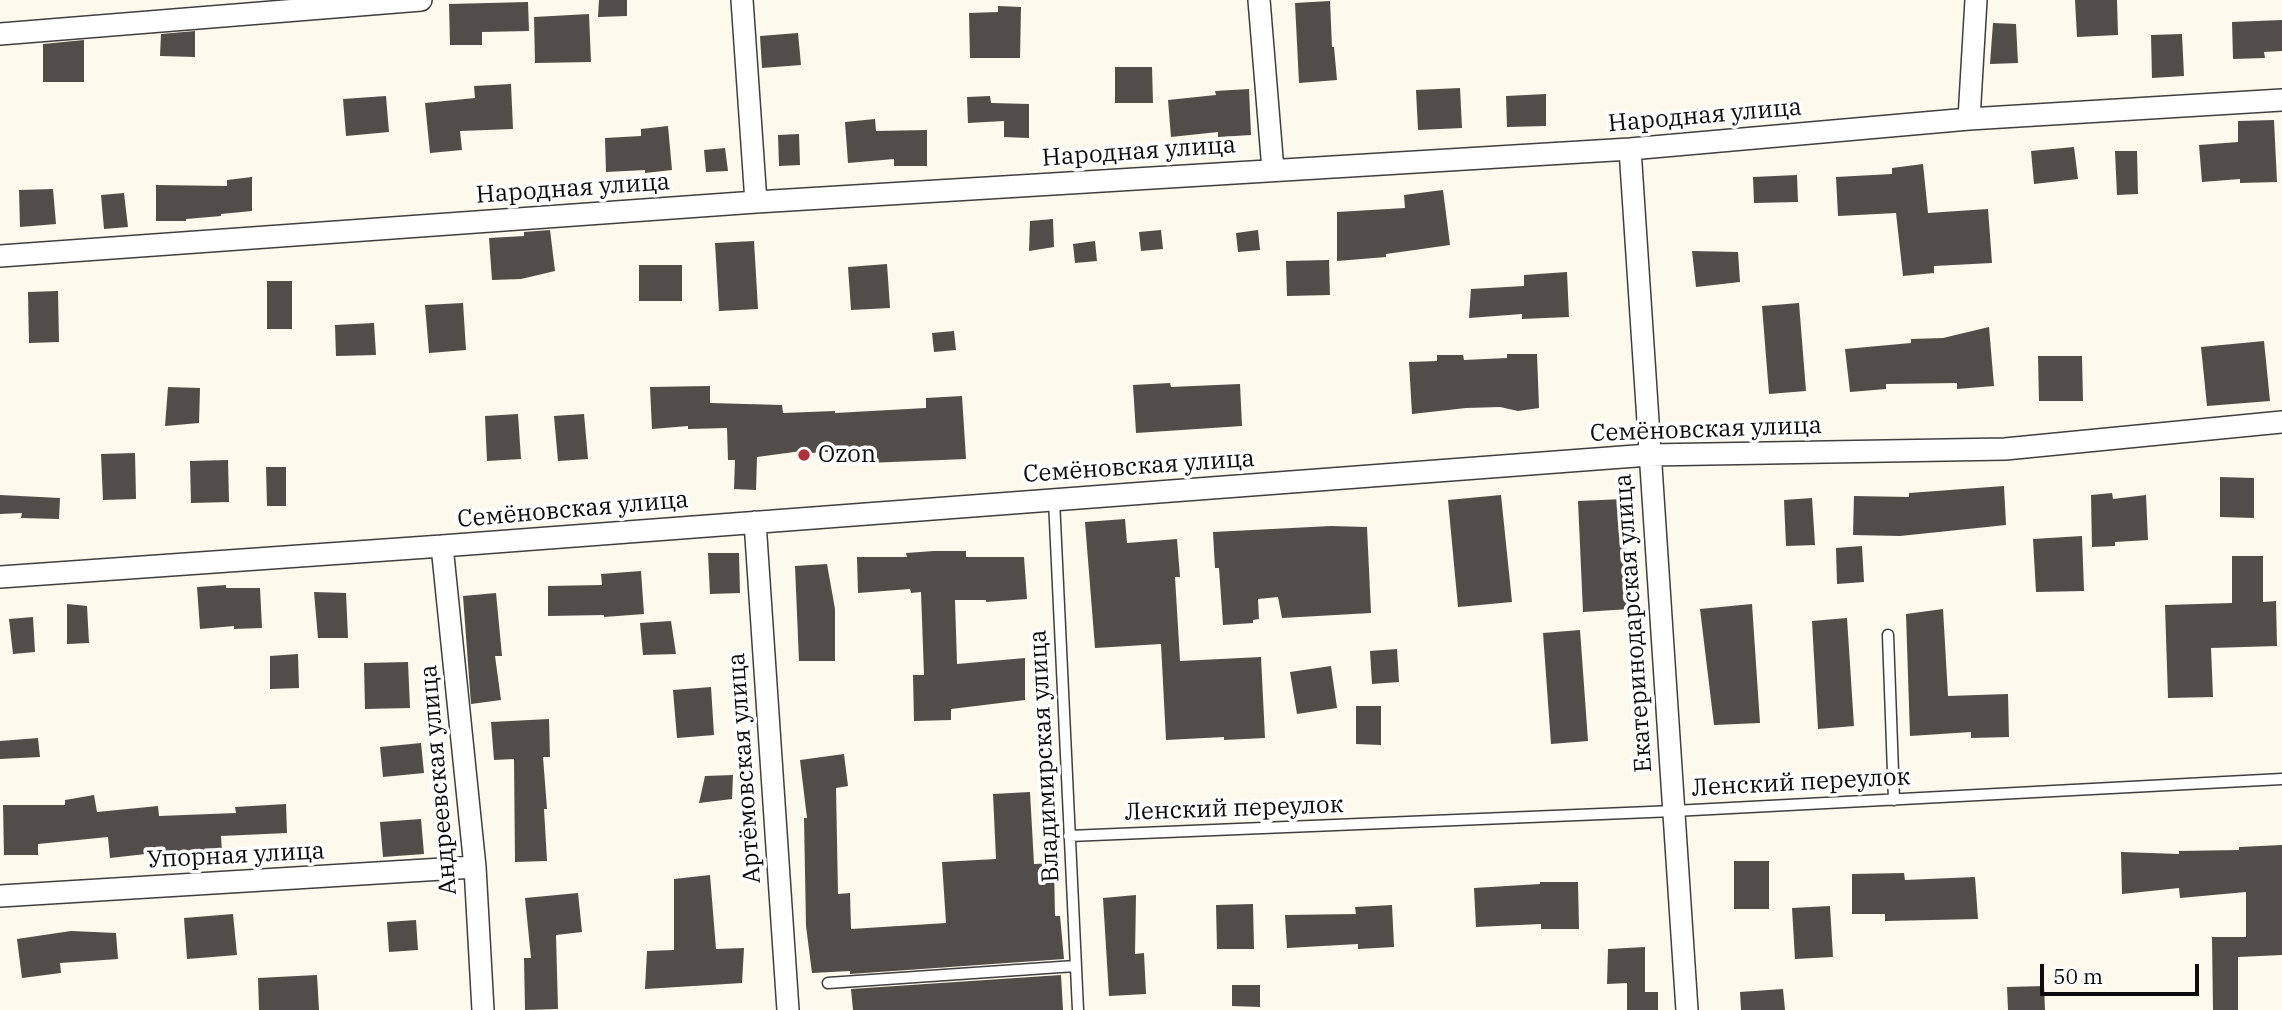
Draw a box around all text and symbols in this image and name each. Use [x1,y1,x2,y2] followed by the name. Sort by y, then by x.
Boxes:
[1607,93,1803,139] street label: Народная улица
[1041,131,1237,173] street label: Народная улица
[475,168,671,210] street label: Народная улица
[1590,412,1822,448] street label: Семёновская улица
[818,441,876,469] place label: Ozon
[1022,445,1256,489] street label: Семёновская улица
[796,447,812,463] marker: Ozon
[1609,473,1659,773] street label: Екатеринодарская улица
[456,486,690,534] street label: Семёновская улица
[1024,629,1066,883] street label: Владимирская улица
[723,652,767,884] street label: Артёмовская улица
[415,664,463,896] street label: Андреевская улица
[1691,763,1911,803] street label: Ленский переулок
[1124,791,1344,827] street label: Ленский переулок
[146,837,326,875] street label: Упорная улица
[2044,950,2203,994] scale bar
[2053,962,2103,990] text: 50 m

